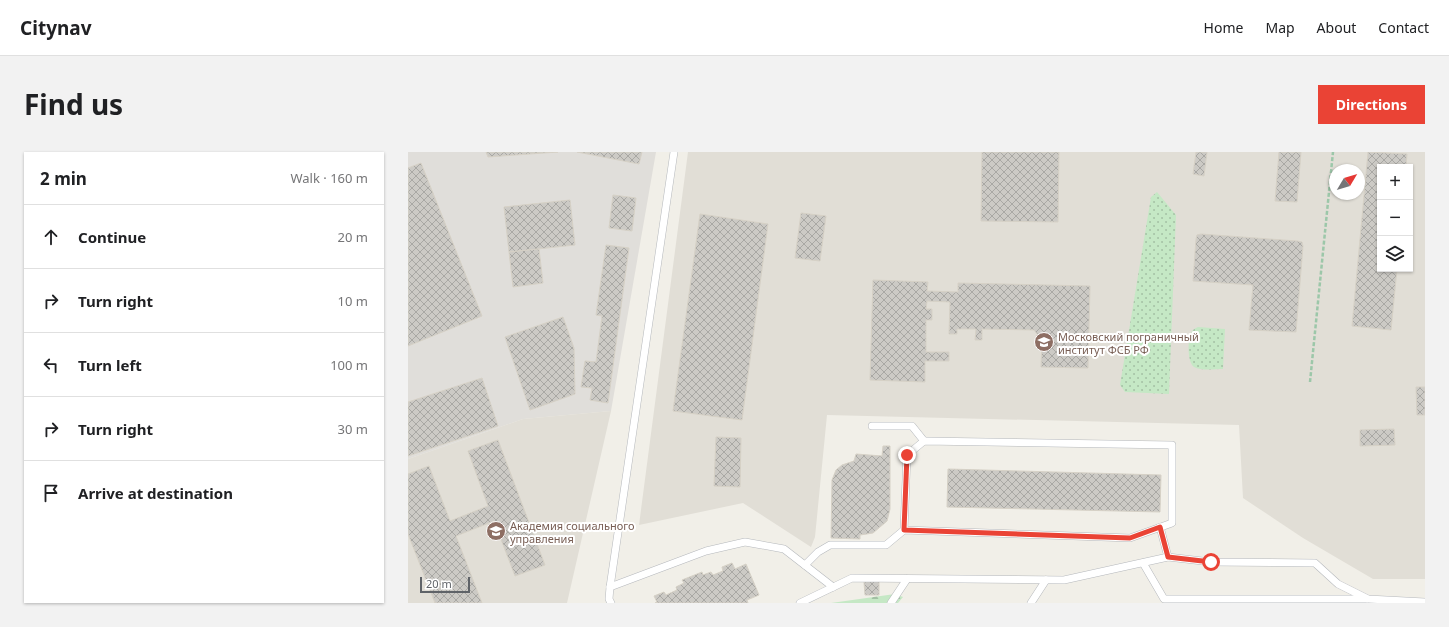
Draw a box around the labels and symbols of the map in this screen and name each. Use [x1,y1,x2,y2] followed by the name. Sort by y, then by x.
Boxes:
[1329,164,1365,200] north arrow
[1058,329,1199,357] place label: Московский пограничный институт ФСБ РФ
[1033,331,1055,353] school or university icon: Московский пограничный институт ФСБ РФ
[898,446,916,464] route end
[510,518,635,546] place label: Академия социального управления
[485,520,507,542] school or university icon: Академия социального управления
[1202,553,1220,571] route start
[420,575,470,594] scale bar

